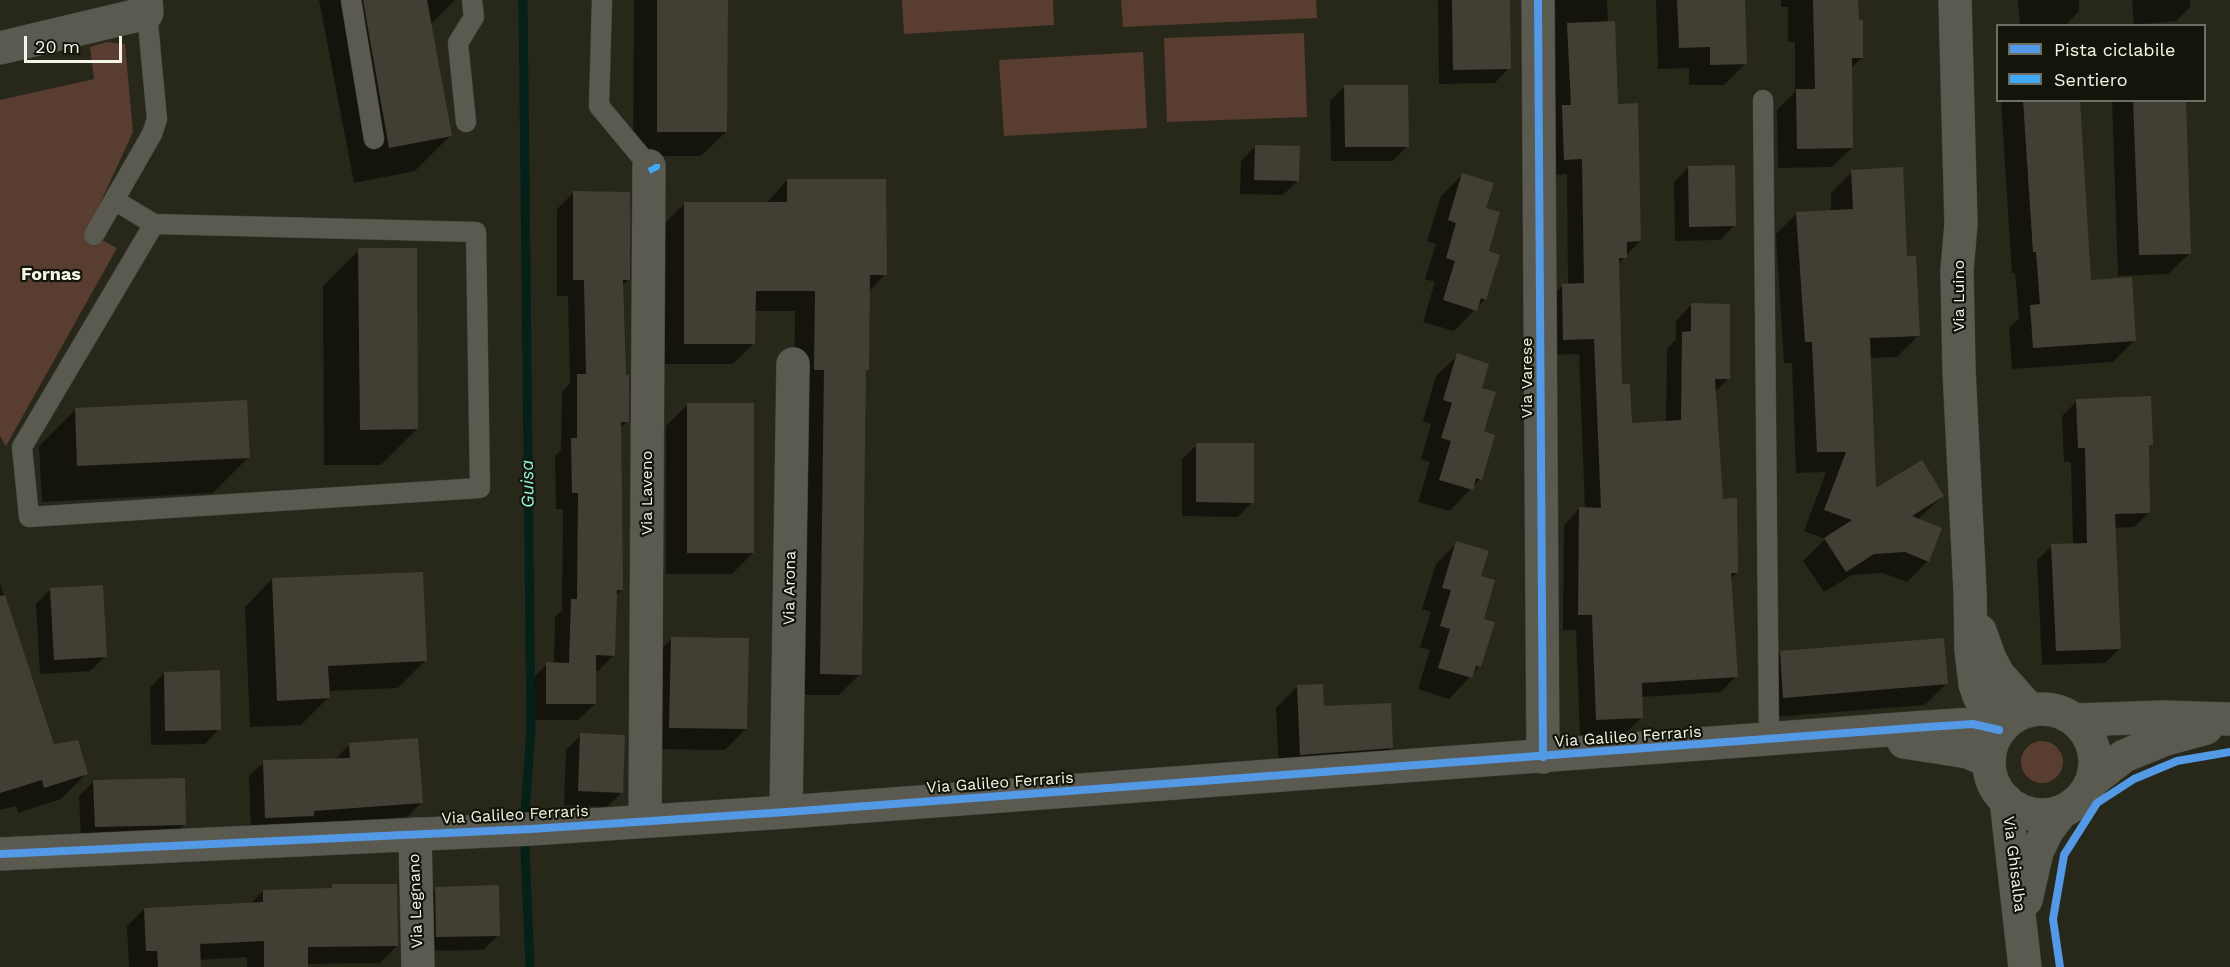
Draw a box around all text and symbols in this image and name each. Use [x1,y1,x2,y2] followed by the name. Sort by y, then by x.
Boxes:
[27,24,124,62] scale bar
[1996,24,2206,102] legend
[35,36,80,57] text: 20 m
[2054,39,2175,60] text: Pista ciclabile
[2054,69,2128,90] text: Sentiero
[1949,260,1969,332] street label: Via Luino
[21,264,81,286] district label: Fornas
[1517,338,1537,418] street label: Via Varese
[637,451,657,535] street label: Via Laveno
[517,460,539,508] water label: Guisa
[780,551,800,625] street label: Via Arona
[1554,722,1702,752] street label: Via Galileo Ferraris
[926,768,1074,798] street label: Via Galileo Ferraris
[441,802,589,828] street label: Via Galileo Ferraris
[1999,815,2029,913] street label: Via Ghisalba
[405,853,427,949] street label: Via Legnano

